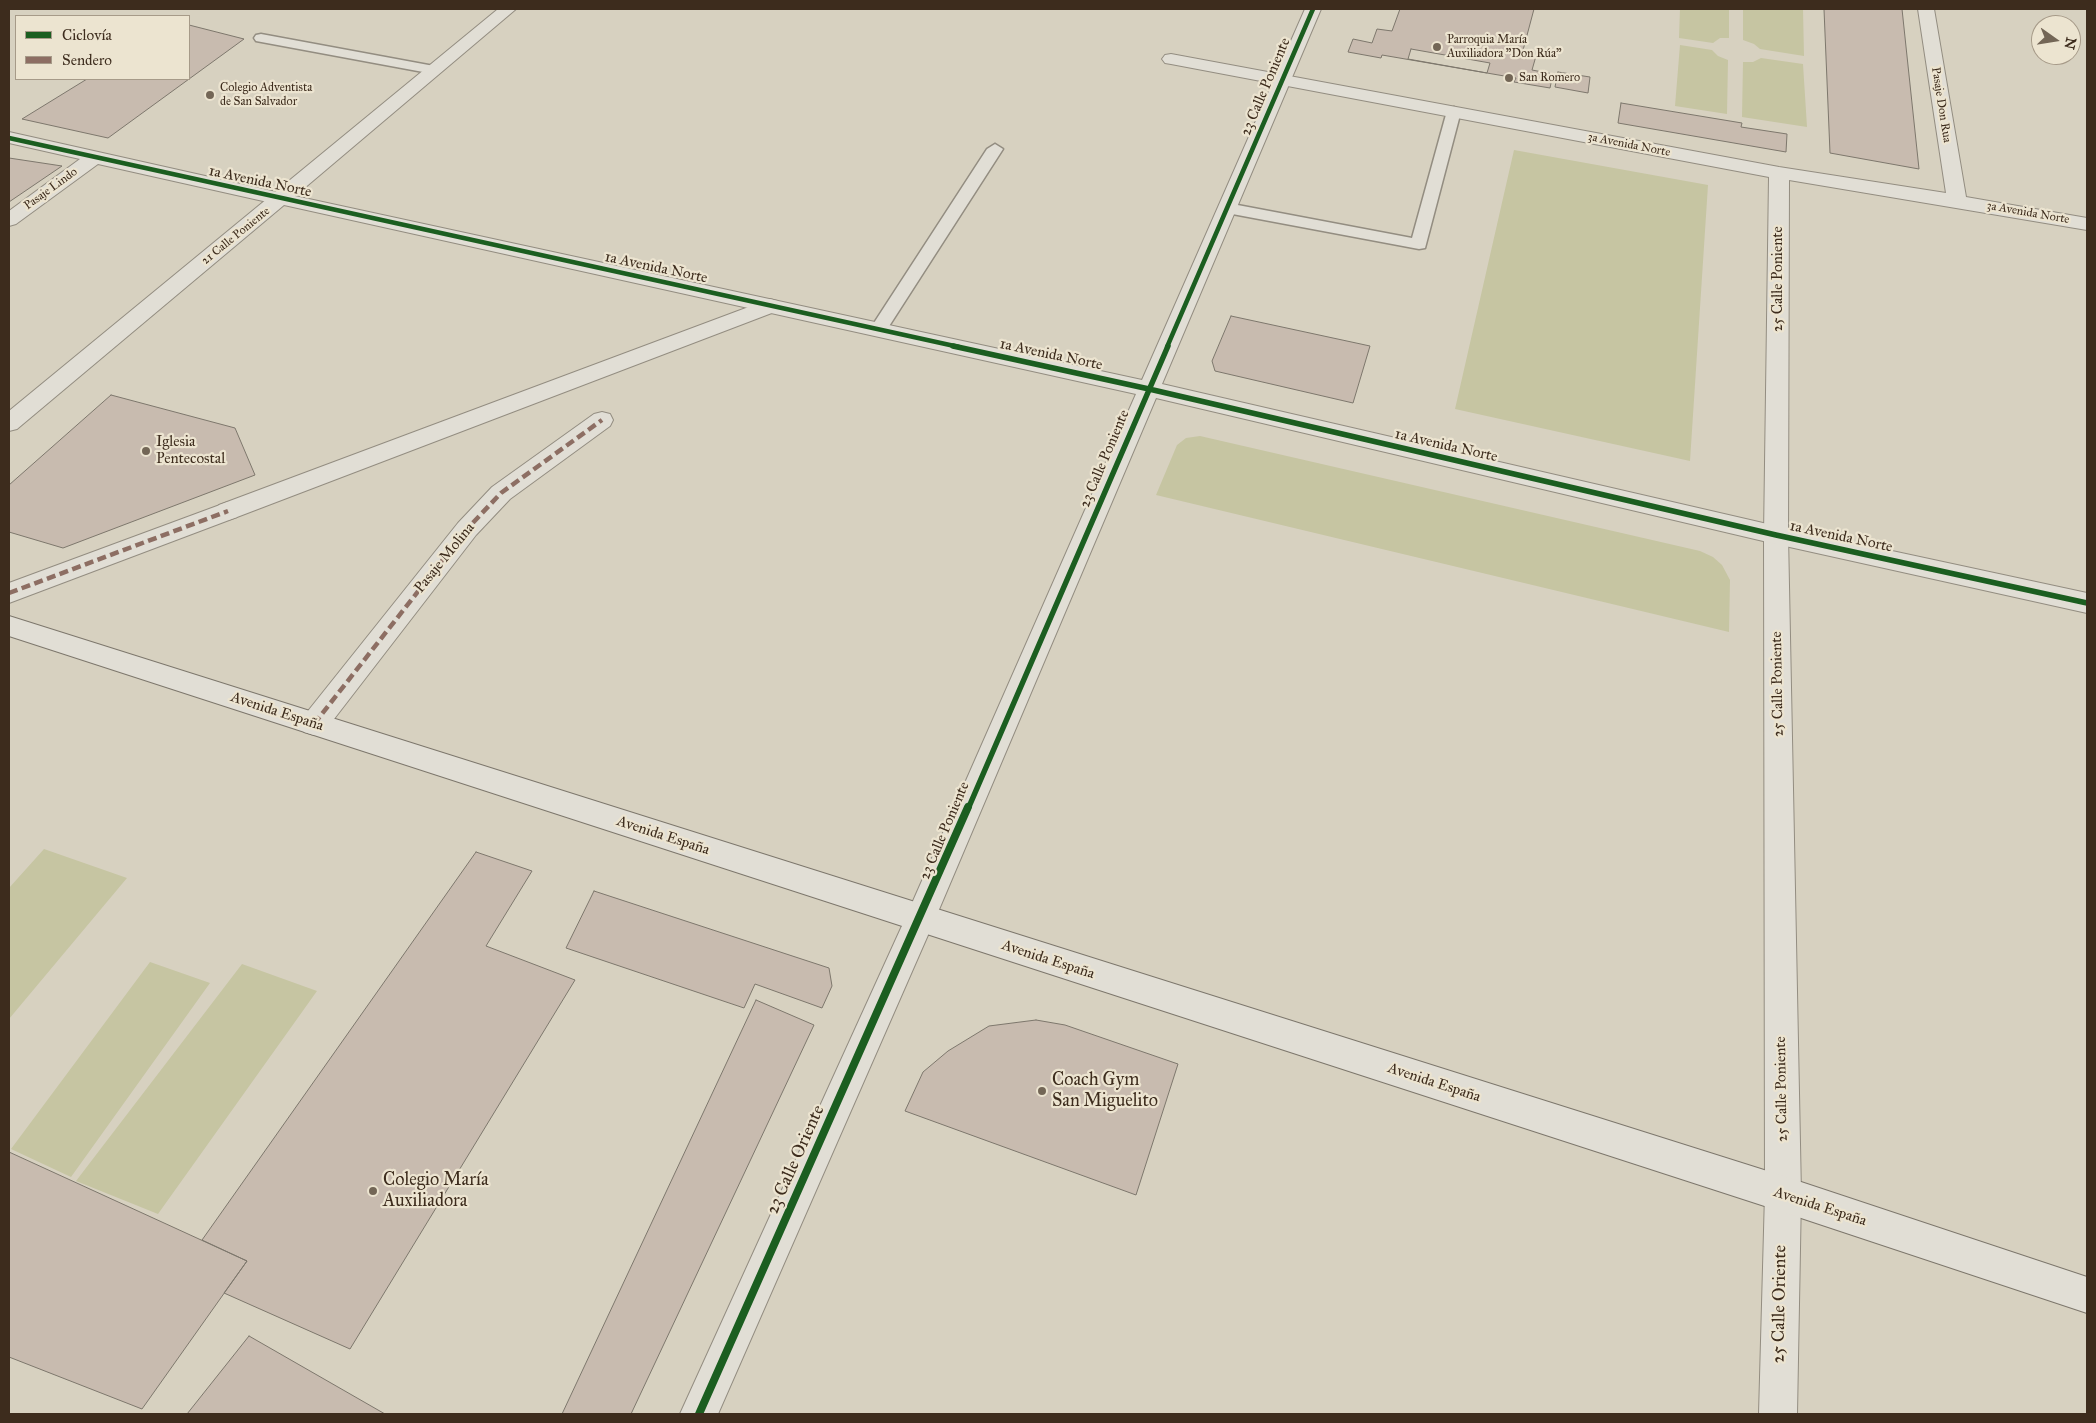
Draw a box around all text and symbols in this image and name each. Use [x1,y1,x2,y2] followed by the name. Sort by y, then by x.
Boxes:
[15,15,190,80] legend
[2031,15,2081,65] north arrow
[62,26,112,44] text: Ciclovía
[1447,33,1562,61] place label: Parroquia María Auxiliadora "Don Rúa"
[1237,35,1295,139] street label: 23 Calle Poniente
[2061,36,2080,51] text: N
[1431,41,1443,53] marker: Parroquia María Auxiliadora "Don Rúa"
[62,51,112,69] text: Sendero
[1928,66,1954,144] street label: Pasaje Don Rua
[1519,71,1580,85] place label: San Romero
[1503,72,1515,84] marker: San Romero
[220,81,312,109] place label: Colegio Adventista de San Salvador
[204,89,216,101] marker: Colegio Adventista de San Salvador
[1586,130,1672,160] street label: 3a Avenida Norte
[207,162,313,202] street label: 1a Avenida Norte
[21,165,81,213] street label: Pasaje Lindo
[1985,199,2071,227] street label: 3a Avenida Norte
[199,204,273,268] street label: 21 Calle Poniente
[1769,226,1787,332] street label: 25 Calle Poniente
[603,248,709,288] street label: 1a Avenida Norte
[998,335,1104,375] street label: 1a Avenida Norte
[1076,407,1134,511] street label: 23 Calle Poniente
[1393,425,1499,467] street label: 1a Avenida Norte
[156,433,225,468] place label: Iglesia Pentecostal
[140,445,152,457] marker: Iglesia Pentecostal
[1788,517,1894,557] street label: 1a Avenida Norte
[411,519,479,597] street label: Pasaje Molina
[1768,631,1788,737] street label: 25 Calle Poniente
[228,689,326,735] street label: Avenida España
[916,779,974,883] street label: 23 Calle Poniente
[614,813,712,859] street label: Avenida España
[999,937,1097,983] street label: Avenida España
[1772,1036,1792,1142] street label: 25 Calle Poniente
[1385,1060,1483,1106] street label: Avenida España
[1052,1070,1158,1112] place label: Coach Gym San Miguelito
[1036,1085,1048,1097] marker: Coach Gym San Miguelito
[762,1102,830,1218] street label: 23 Calle Oriente
[383,1170,488,1212] place label: Colegio María Auxiliadora
[1771,1184,1869,1230] street label: Avenida España
[367,1185,379,1197] marker: Colegio María Auxiliadora
[1768,1245,1792,1363] street label: 25 Calle Oriente

